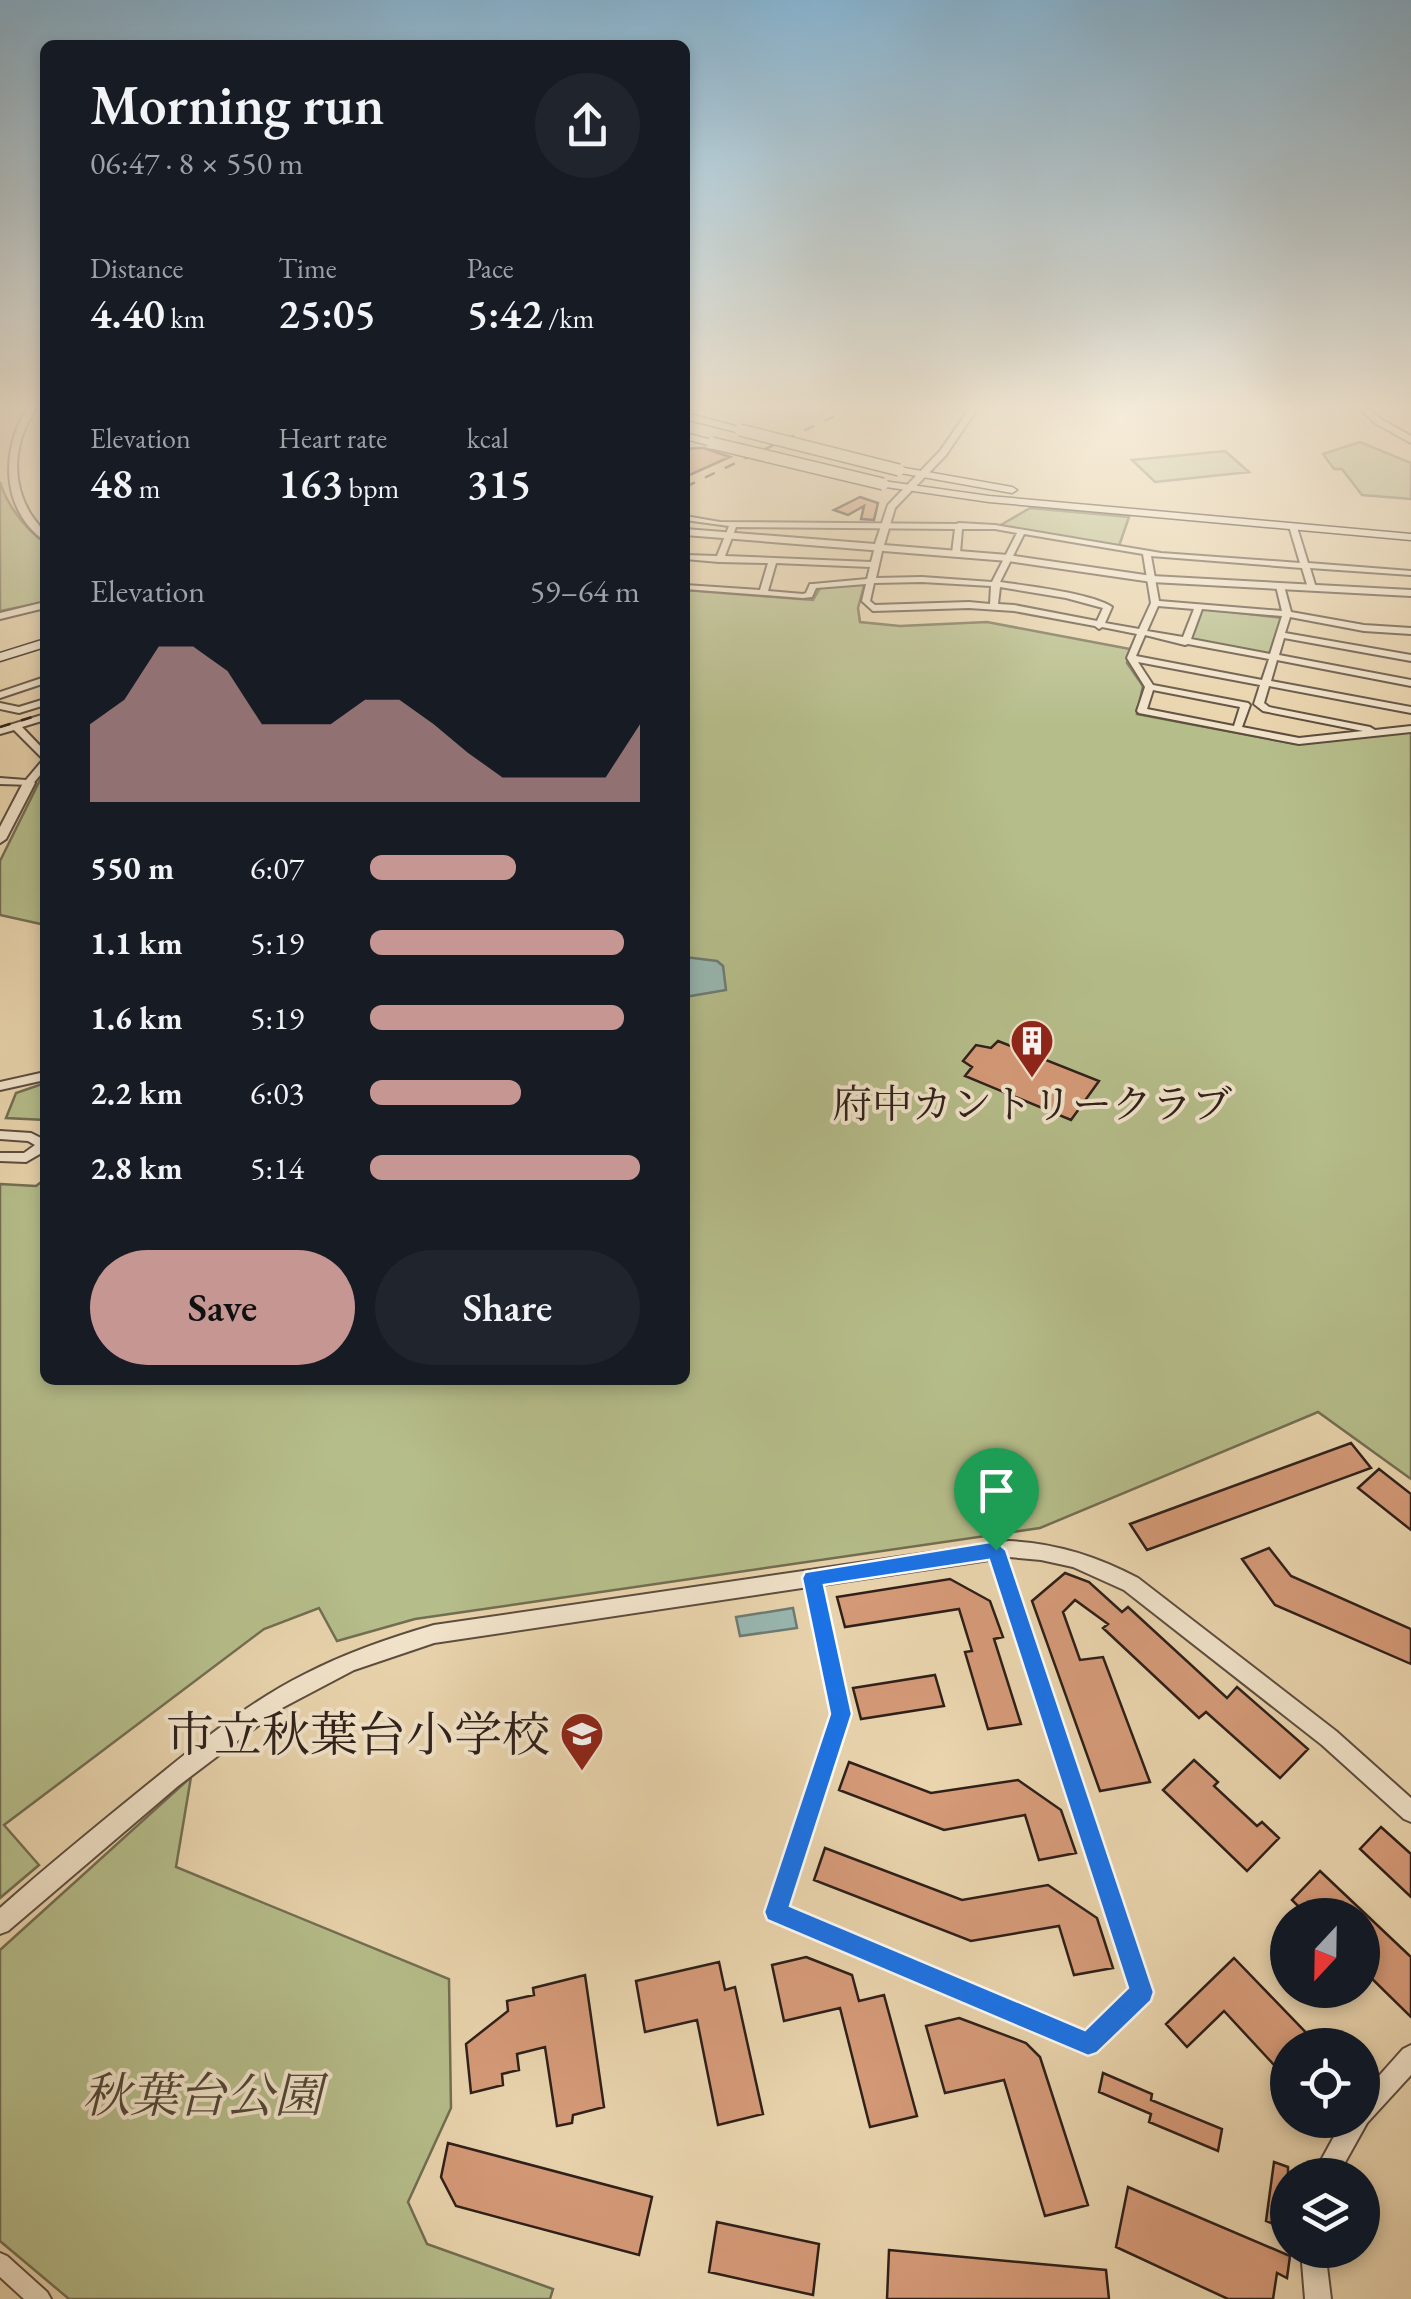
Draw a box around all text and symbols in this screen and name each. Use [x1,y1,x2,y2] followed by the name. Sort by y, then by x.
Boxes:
[90,69,384,140] text: Morning run
[535,73,640,178] button: share
[90,142,303,184] text: 06:47 · 8 × 550 m
[90,250,184,286] text: Distance
[278,250,337,286] text: Time
[467,250,514,286] text: Pace
[90,286,165,341] text: 4.40
[278,286,376,341] text: 25:05
[467,286,543,341] text: 5:42
[165,300,205,336] text: km
[543,300,594,336] text: /km
[90,420,191,456] text: Elevation
[278,420,387,456] text: Heart rate
[467,420,509,456] text: kcal
[90,456,133,511] text: 48
[278,456,343,511] text: 163
[467,456,531,511] text: 315
[133,470,160,506] text: m
[343,470,399,506] text: bpm
[90,570,205,612] text: Elevation
[530,570,640,612] text: 59–64 m
[90,847,174,889] text: 550 m
[250,847,304,889] text: 6:07
[90,922,183,964] text: 1.1 km
[250,922,304,964] text: 5:19
[90,997,183,1039] text: 1.6 km
[250,997,304,1039] text: 5:19
[1009,1018,1055,1079] building icon: 府中カントリークラブ
[90,1072,183,1114] text: 2.2 km
[250,1072,304,1114] text: 6:03
[832,1078,1232,1130] place label: 府中カントリークラブ
[90,1147,183,1189] text: 2.8 km
[250,1147,304,1189] text: 5:14
[90,1250,355,1365] button: Save
[375,1250,640,1365] button: Share
[954,1448,1039,1551] pin
[969,1463,1024,1518] icon: arrive
[166,1703,550,1765] place label: 市立秋葉台小学校
[559,1711,605,1772] school or university icon: 市立秋葉台小学校
[1270,1898,1380,2008] north arrow
[1270,1898,1380,2268] map controls
[1270,2028,1380,2138] button: locate
[82,2064,329,2126] park label: 秋葉台公園
[1270,2158,1380,2268] button: layers

